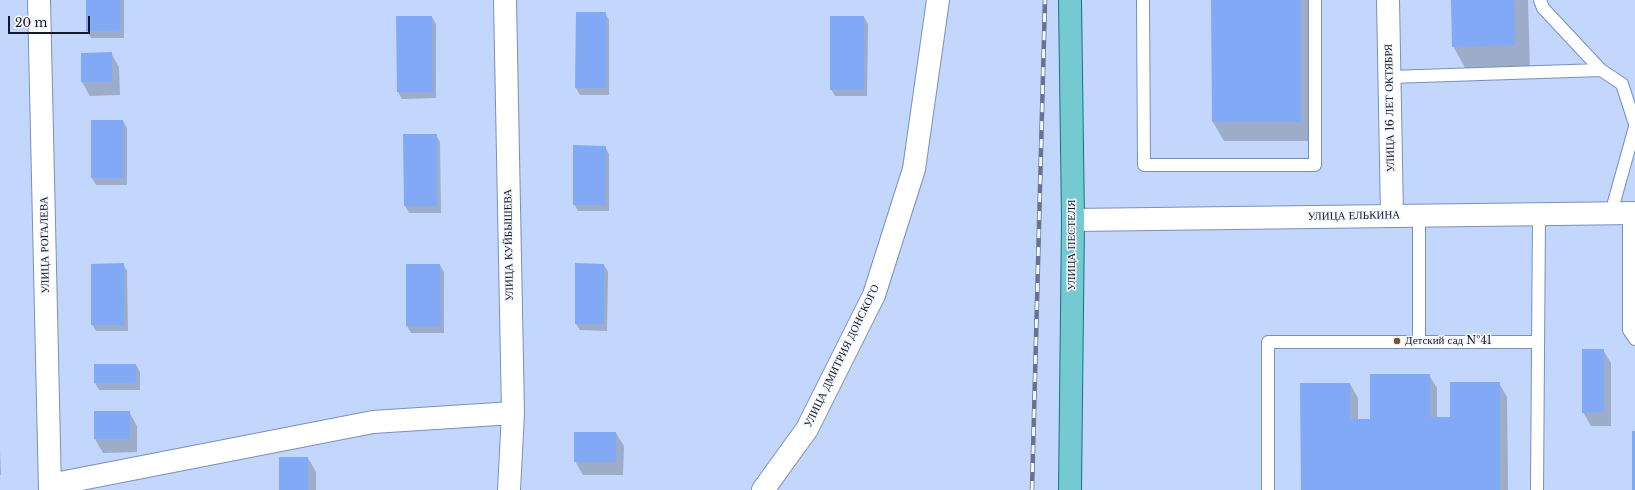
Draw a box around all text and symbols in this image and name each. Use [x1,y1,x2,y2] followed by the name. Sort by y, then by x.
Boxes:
[10,8,92,34] scale bar
[15,15,47,30] text: 20 m
[1382,44,1398,172] street label: УЛИЦА 16 ЛЕТ ОКТЯБРЯ
[501,189,517,301] street label: УЛИЦА КУЙБЫШЕВА
[38,196,52,294] street label: УЛИЦА РОГАЛЕВА
[1065,199,1079,291] street label: УЛИЦА ПЕСТЕЛЯ
[1308,209,1400,223] street label: УЛИЦА ЕЛЬКИНА
[802,282,882,430] street label: УЛИЦА ДМИТРИЯ ДОНСКОГО
[1405,334,1492,348] place label: Детский сад №41
[1392,336,1402,346] marker: Детский сад №41

